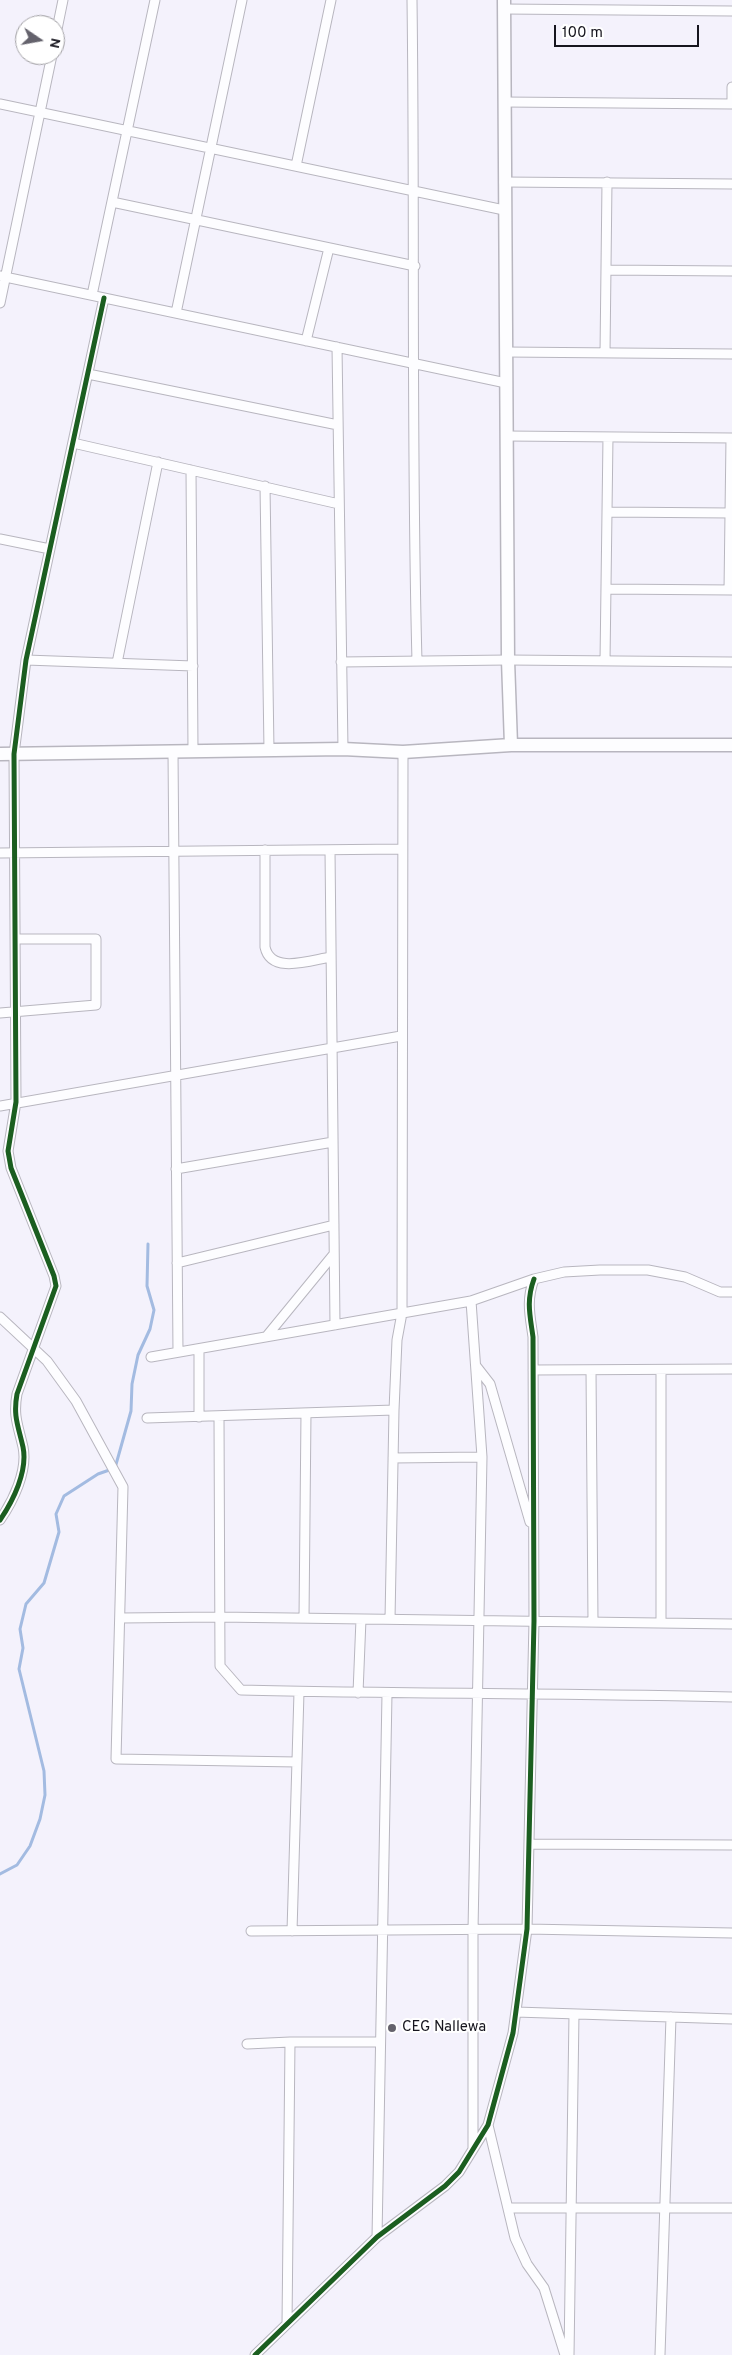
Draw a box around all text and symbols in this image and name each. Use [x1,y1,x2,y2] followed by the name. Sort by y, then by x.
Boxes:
[15,15,65,65] north arrow
[557,15,702,47] scale bar
[562,24,603,43] text: 100 m
[45,36,64,50] text: N
[402,2019,486,2037] place label: CEG Nallewa
[386,2022,398,2034] marker: CEG Nallewa

